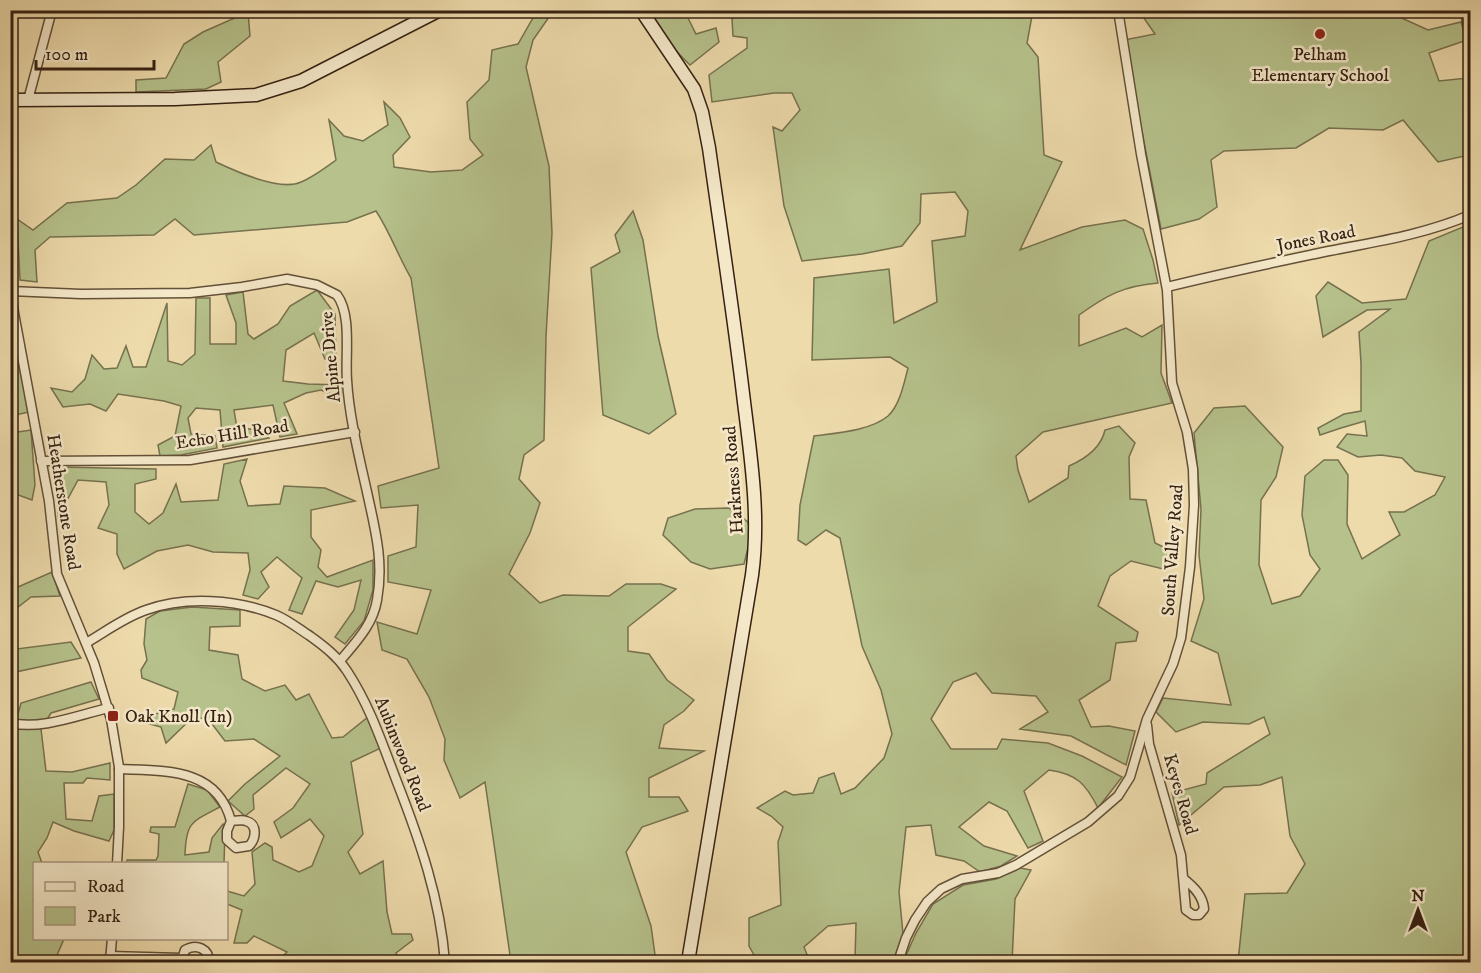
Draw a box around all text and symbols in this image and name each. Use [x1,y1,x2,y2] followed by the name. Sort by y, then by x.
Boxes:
[1313,27,1327,41] marker: Pelham Elementary School
[36,33,154,71] scale bar
[45,44,88,66] text: 100 m
[1251,44,1389,87] place label: Pelham Elementary School
[1273,221,1357,258] street label: Jones Road
[316,310,346,403] street label: Alpine Drive
[174,415,290,455] street label: Echo Hill Road
[719,425,749,535] street label: Harkness Road
[41,432,85,572] street label: Heatherstone Road
[1157,484,1189,617] street label: South Valley Road
[369,694,435,815] street label: Aubinwood Road
[125,706,232,728] place label: Oak Knoll (In)
[106,709,120,723] marker: Oak Knoll (In)
[1158,751,1202,837] street label: Keyes Road
[33,862,228,940] legend
[87,876,124,898] text: Road
[1388,880,1448,940] north arrow
[1411,886,1425,906] text: N
[87,906,121,928] text: Park

